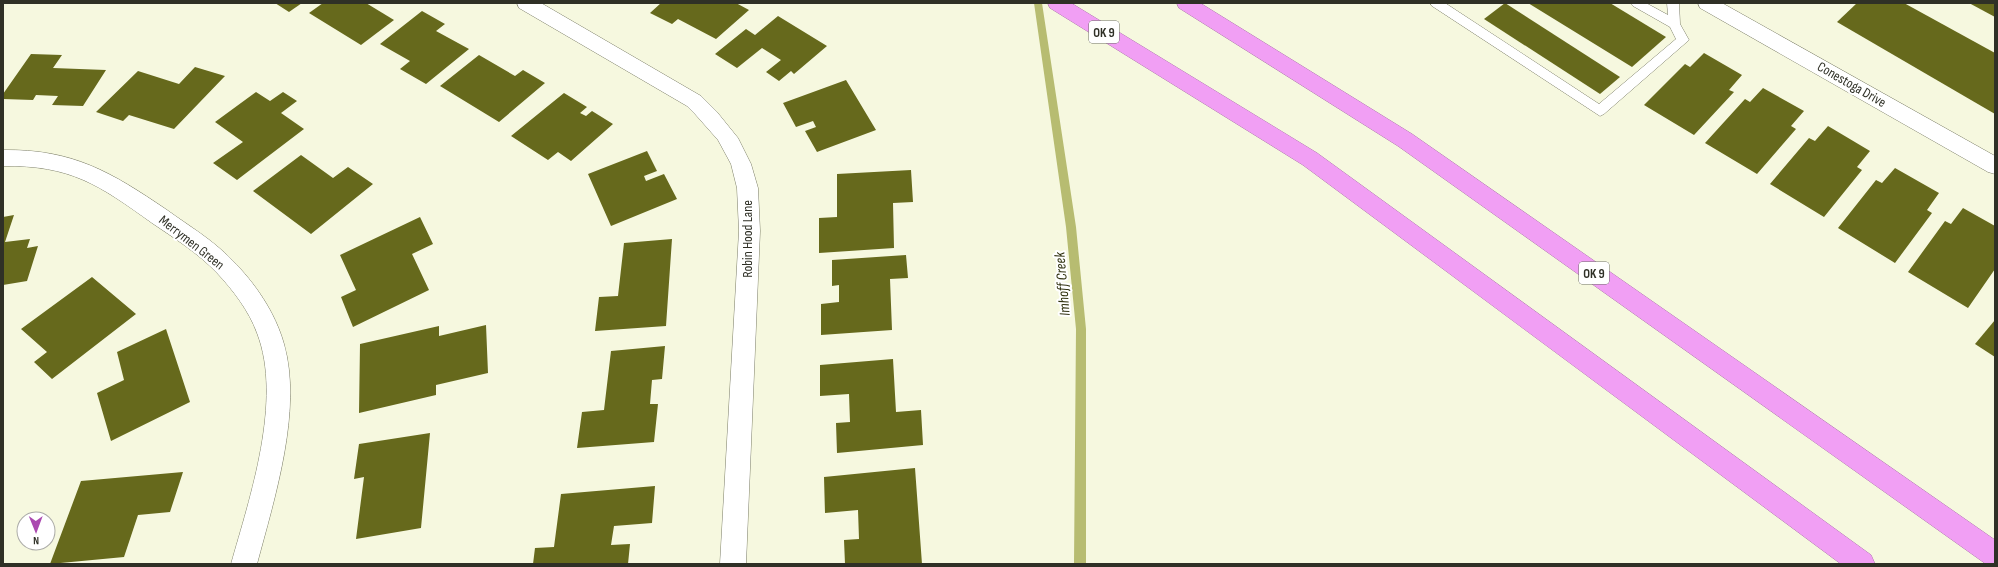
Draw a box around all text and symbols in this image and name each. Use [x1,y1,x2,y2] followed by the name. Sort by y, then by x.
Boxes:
[1089,21,1119,43] road number: OK 9
[1814,58,1889,111] street label: Conestoga Drive
[739,200,756,278] street label: Robin Hood Lane
[156,212,228,273] street label: Merrymen Green
[1050,251,1075,317] water label: Imhoff Creek
[1579,262,1609,284] road number: OK 9
[16,511,56,551] north arrow
[33,534,39,547] text: N

